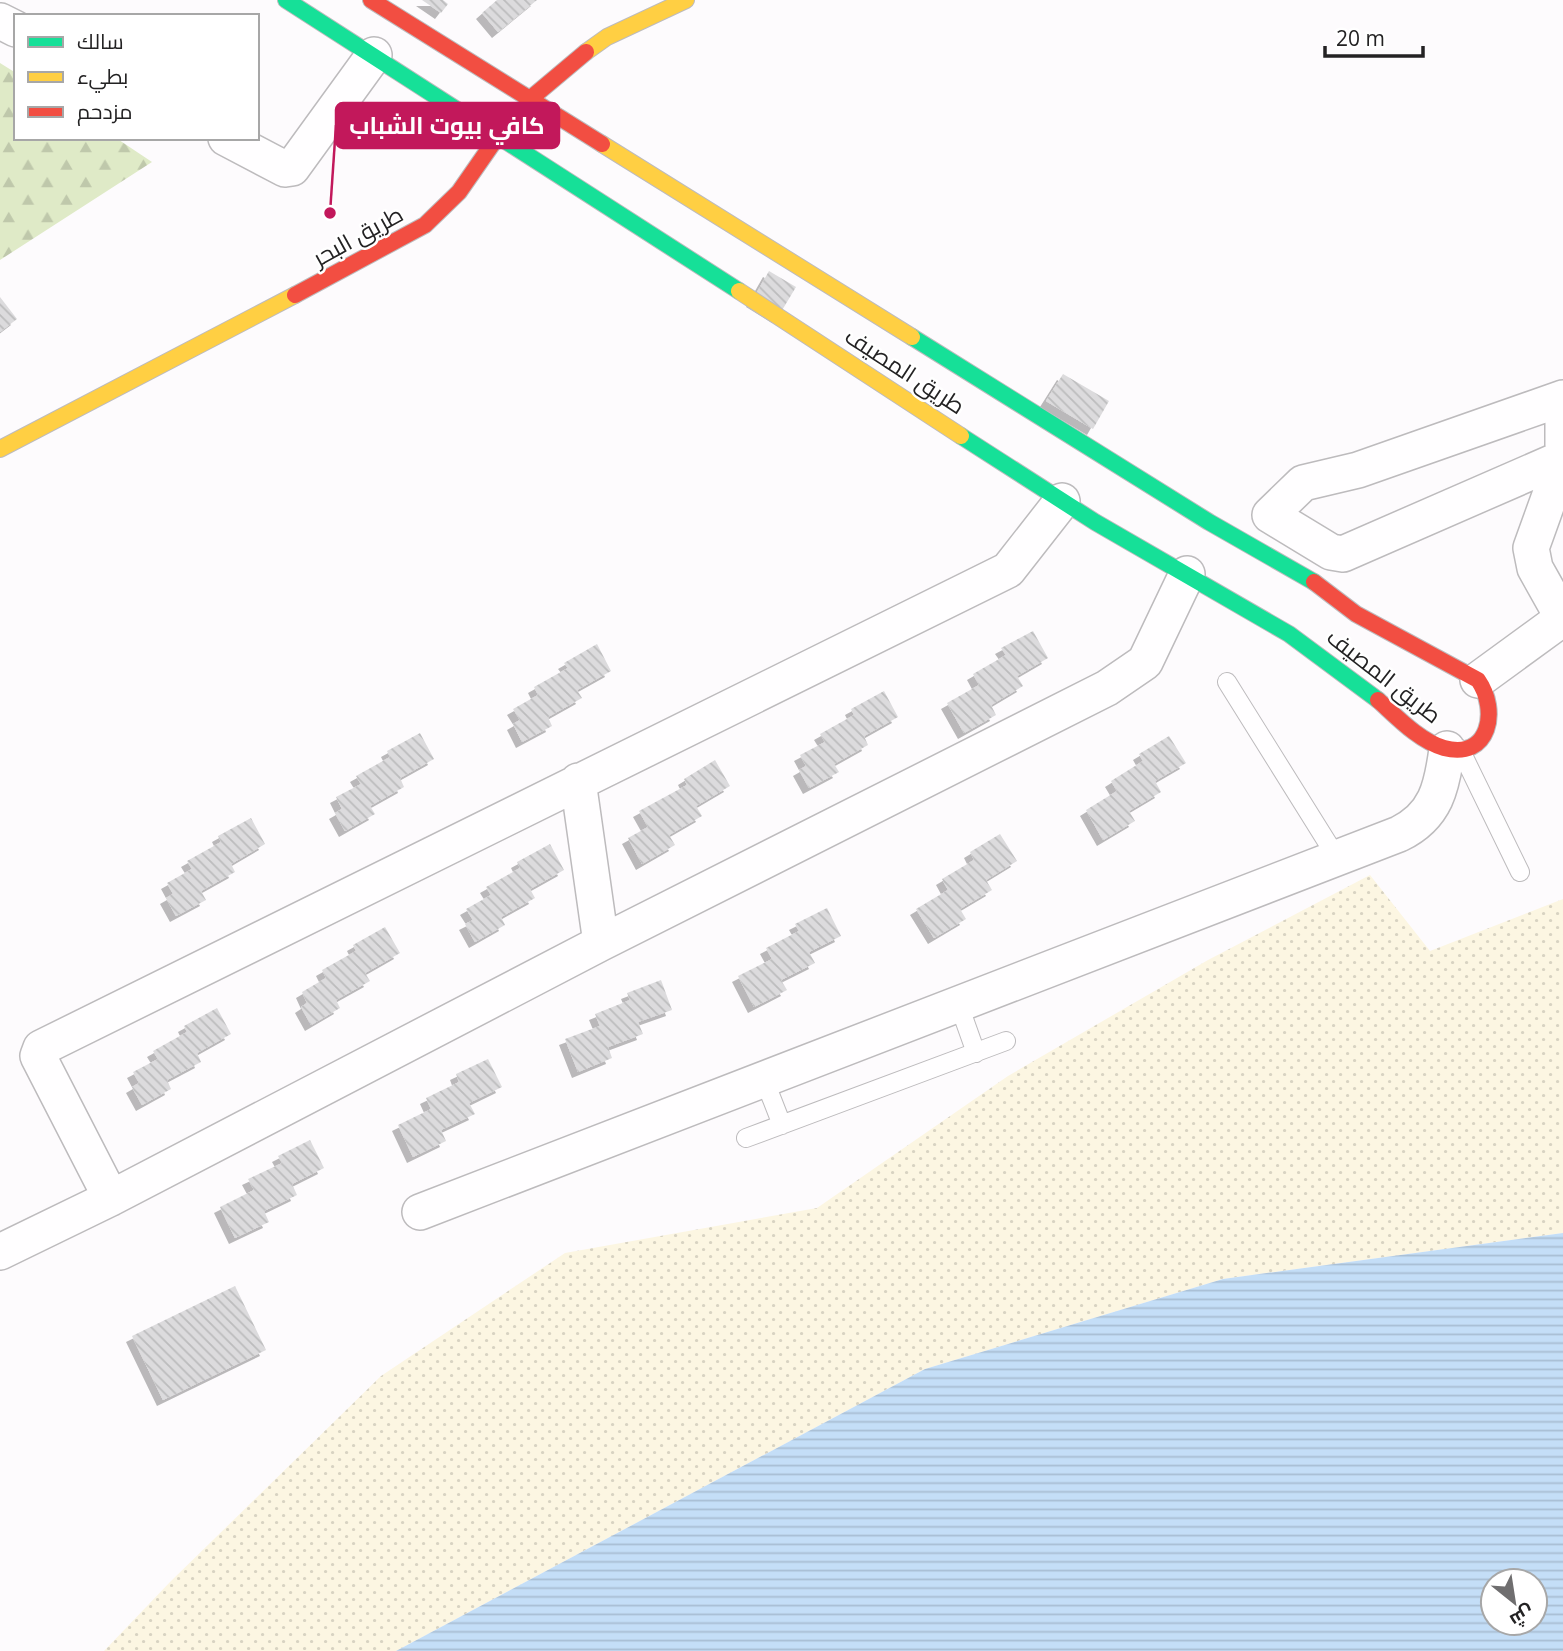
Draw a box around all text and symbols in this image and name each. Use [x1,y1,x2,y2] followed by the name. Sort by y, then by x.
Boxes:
[14,14,259,140] legend
[1325,14,1423,58] scale bar
[1336,24,1385,52] text: 20 m
[77,27,124,55] text: سالك
[77,62,128,93] text: بطيء
[77,97,132,126] text: مزدحم
[336,103,559,148] callout: كافي بيوت الشباب
[349,108,545,145] text: كافي بيوت الشباب
[305,197,408,274] street label: طريق البحر
[839,319,972,421] street label: طريق المصيف
[1321,620,1449,730] street label: طريق المصيف
[1479,1567,1549,1637] north arrow
[1505,1599,1540,1634] text: ش

